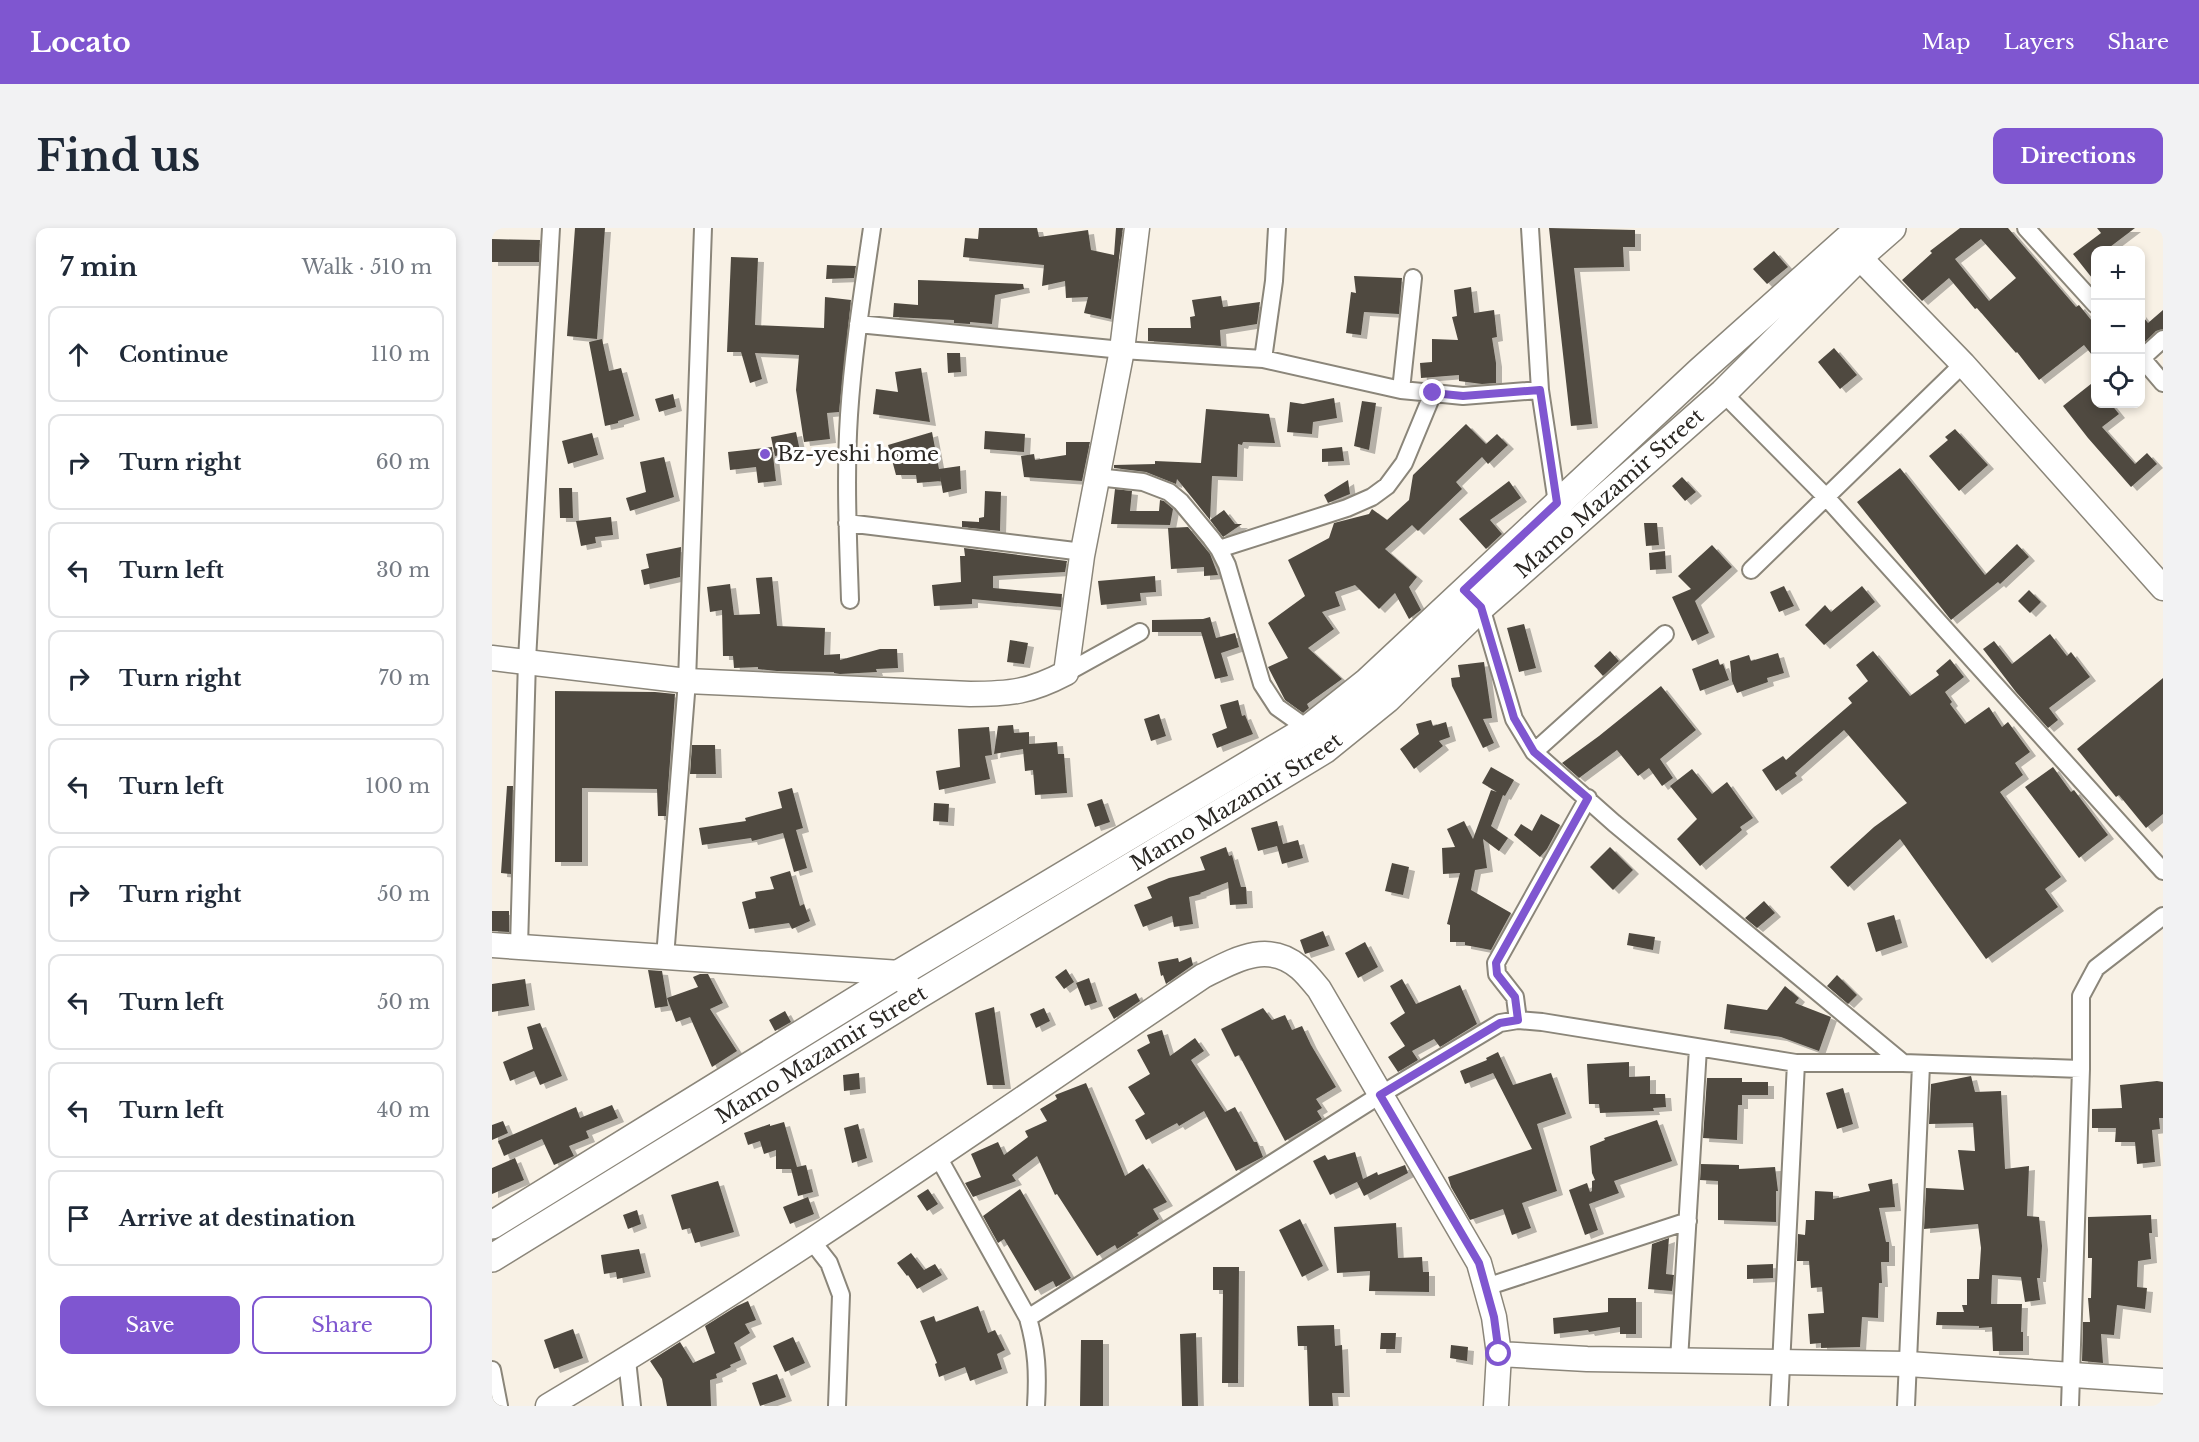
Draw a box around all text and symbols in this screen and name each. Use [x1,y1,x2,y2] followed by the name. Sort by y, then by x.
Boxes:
[30,25,131,60] text: Locato
[1922,29,1971,55] text: Map
[2004,29,2075,55] text: Layers
[2108,29,2169,55] text: Share
[1993,128,2163,184] button: Directions
[36,130,200,182] text: Find us
[2091,246,2145,408] map controls
[2091,246,2145,300] button: +
[60,251,137,283] text: 7 min
[302,255,432,279] text: Walk · 510 m
[2091,300,2145,354] button: −
[62,338,95,371] icon: ahead
[119,341,228,368] text: Continue
[371,342,430,366] text: 110 m
[2091,354,2145,408] button: locate
[1419,379,1445,405] route end
[1510,403,1709,584] street label: Mamo Mazamir Street
[777,441,939,467] place label: Bz-yeshi home
[62,446,95,479] icon: right
[758,447,772,461] marker: Bz-yeshi home
[119,449,241,476] text: Turn right
[376,450,430,474] text: 60 m
[62,554,95,587] icon: left
[119,557,224,584] text: Turn left
[376,558,430,582] text: 30 m
[62,662,95,695] icon: right
[119,665,241,692] text: Turn right
[378,666,430,690] text: 70 m
[1126,727,1348,877] street label: Mamo Mazamir Street
[62,770,95,803] icon: left
[119,773,224,800] text: Turn left
[365,774,430,798] text: 100 m
[62,878,95,911] icon: right
[119,881,241,908] text: Turn right
[377,882,430,906] text: 50 m
[711,980,932,1130] street label: Mamo Mazamir Street
[62,986,95,1019] icon: left
[119,989,224,1016] text: Turn left
[377,990,430,1014] text: 50 m
[62,1094,95,1127] icon: left
[119,1097,224,1124] text: Turn left
[377,1098,430,1122] text: 40 m
[62,1202,95,1235] icon: arrive
[119,1205,356,1232] text: Arrive at destination
[60,1296,240,1354] button: Save
[252,1296,432,1354] button: Share
[1485,1340,1511,1366] route start

